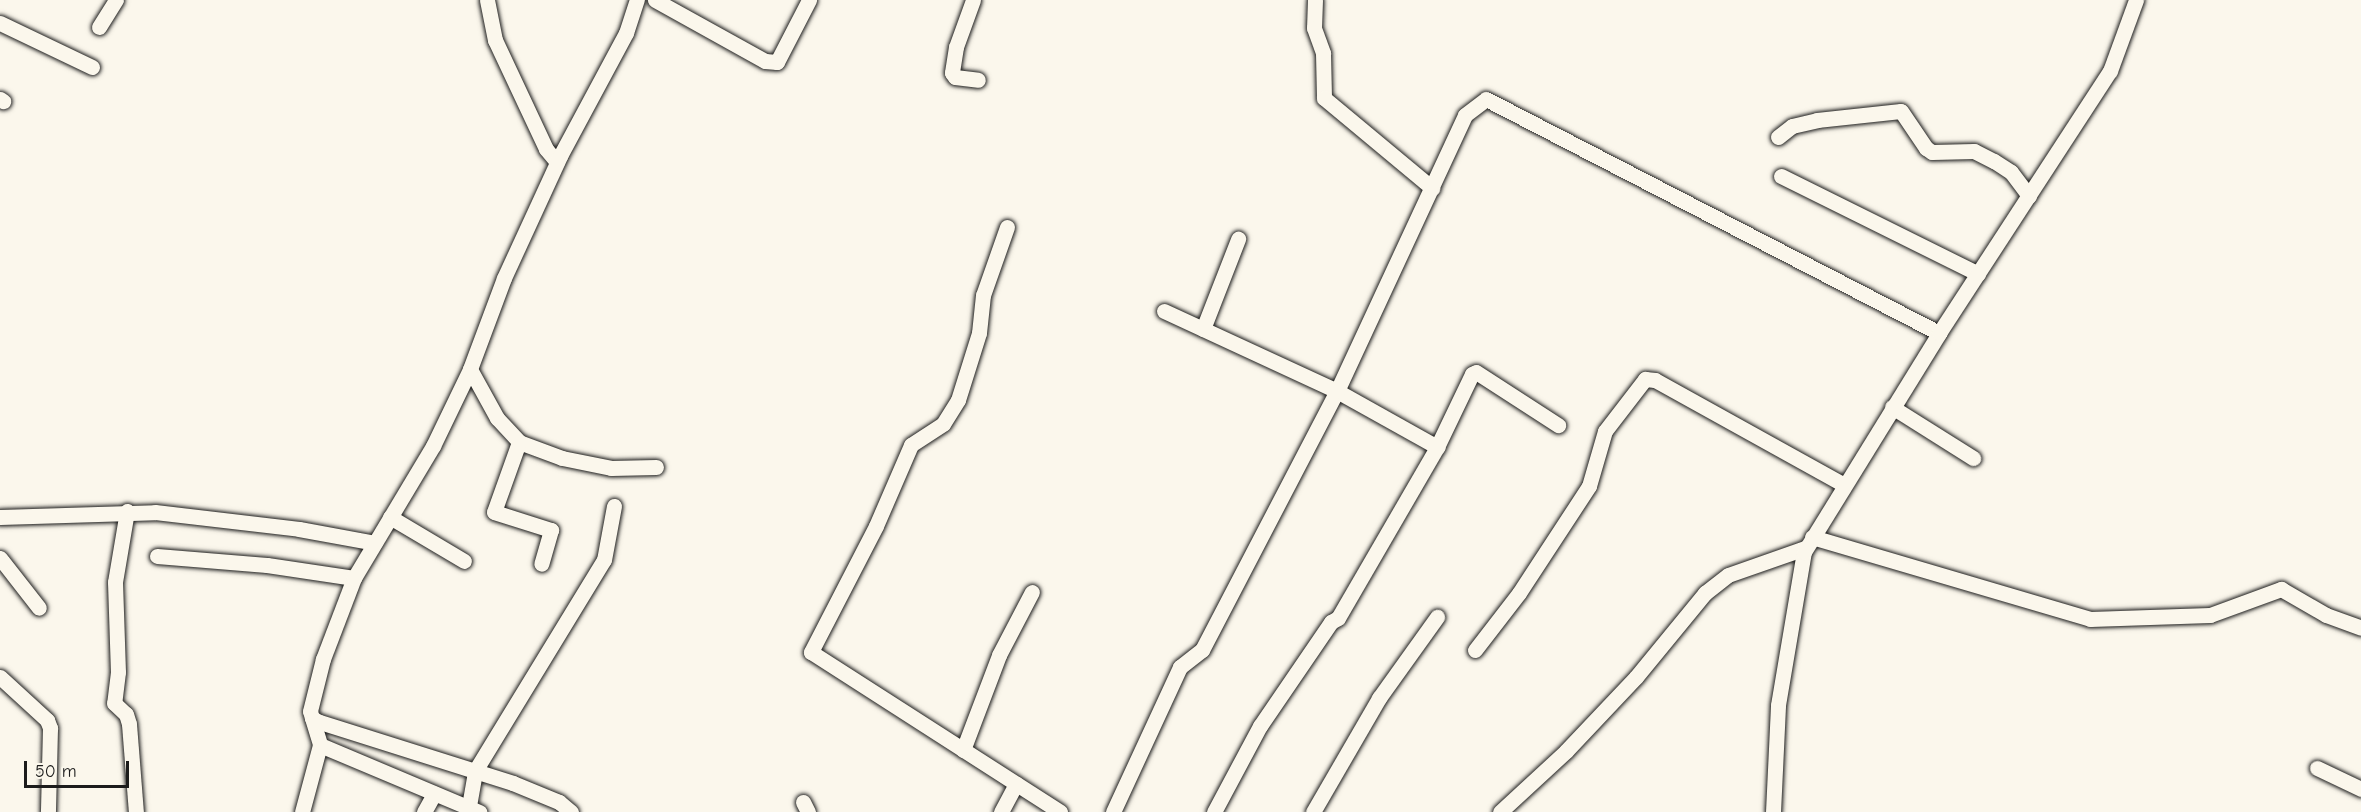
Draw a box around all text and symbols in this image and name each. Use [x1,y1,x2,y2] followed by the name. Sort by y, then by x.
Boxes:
[27,749,132,787] scale bar
[35,761,77,782] text: 50 m

